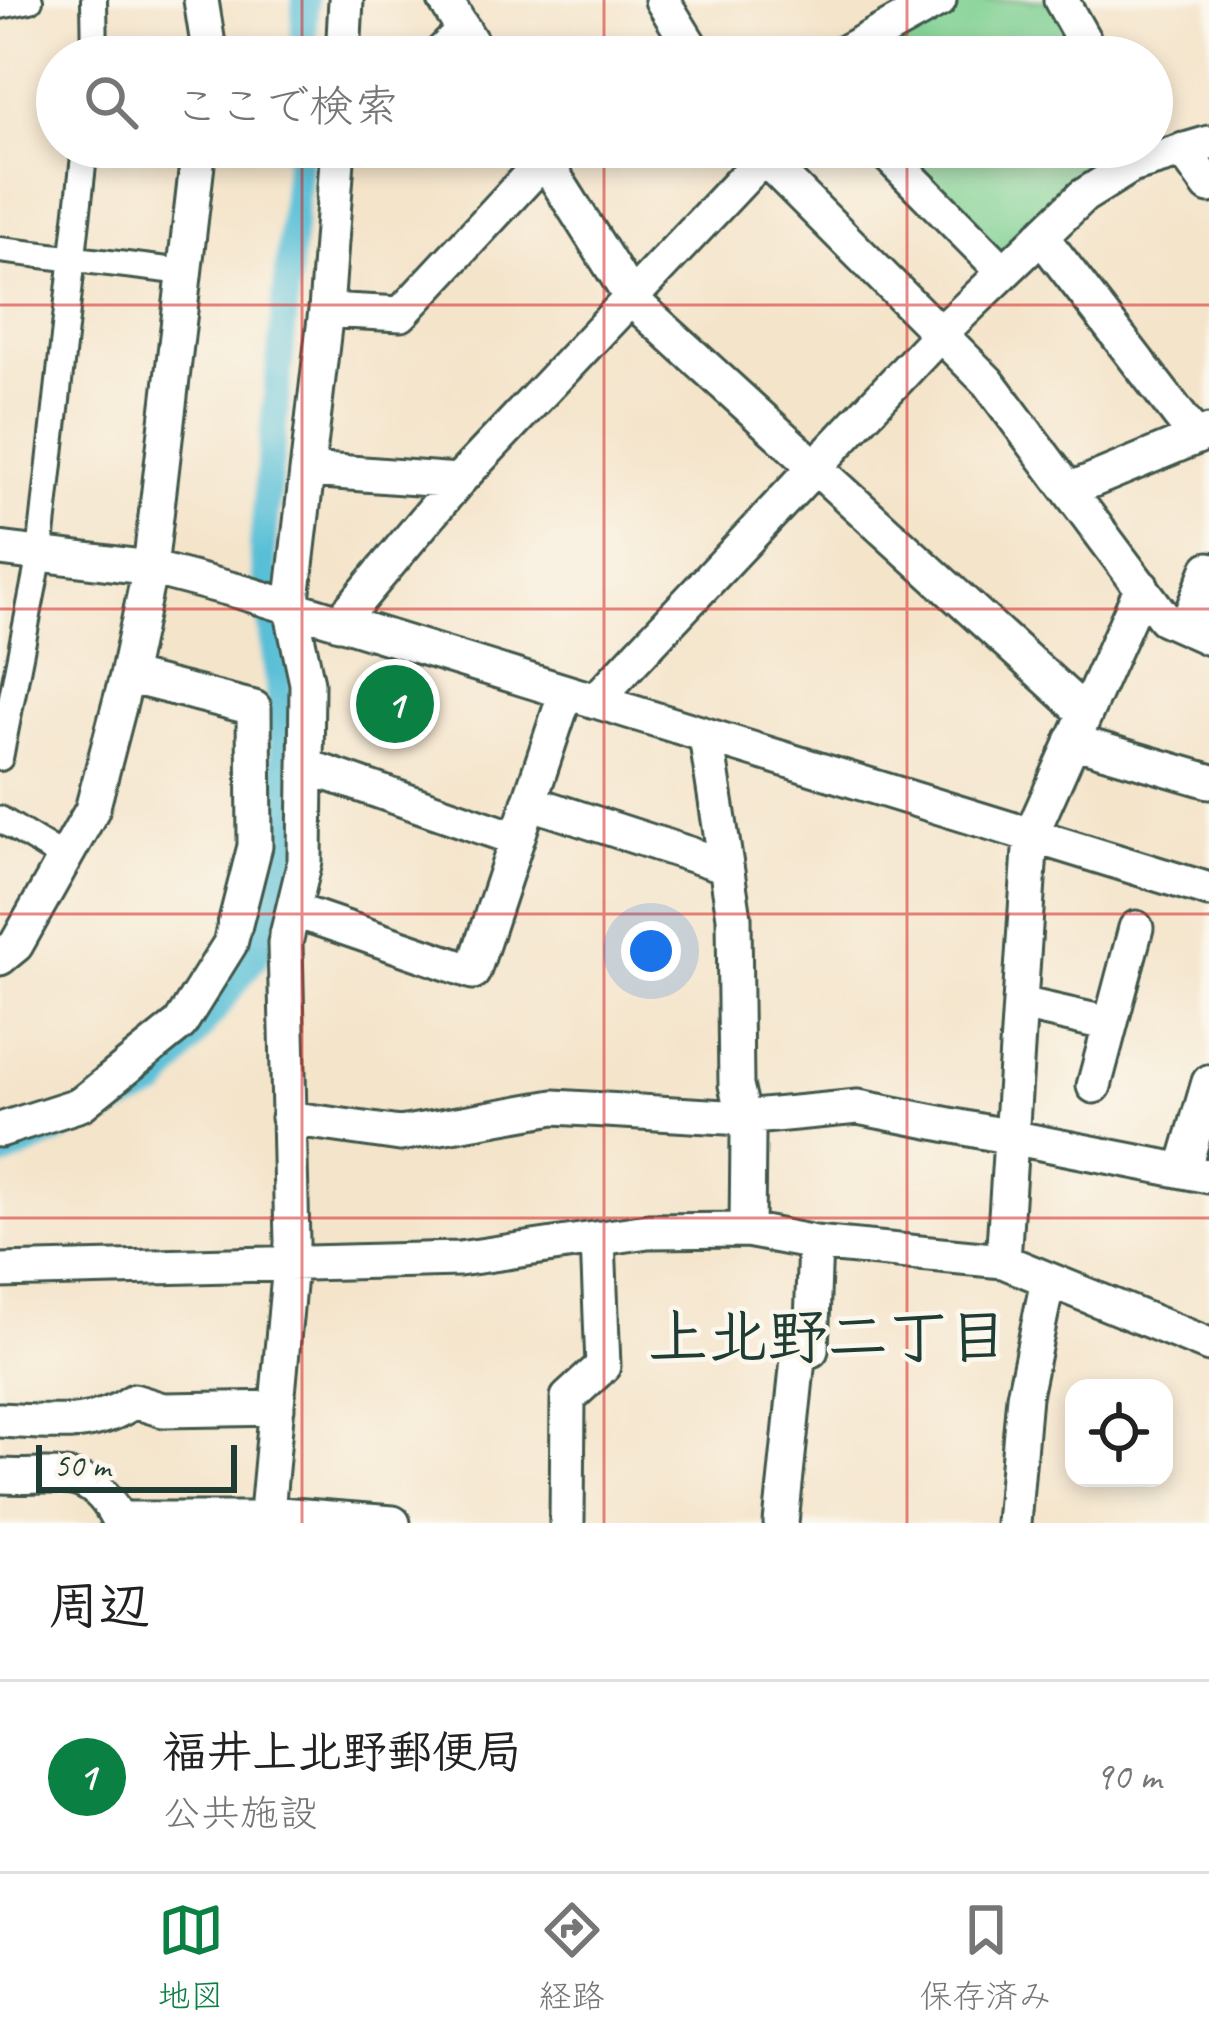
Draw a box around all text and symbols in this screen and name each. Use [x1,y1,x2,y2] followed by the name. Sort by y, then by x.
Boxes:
[36,36,1173,168] search box
[78,69,144,135] icon: search
[174,78,399,135] text: ここで検索
[356,659,434,749] pin: 1
[621,921,681,981] your location
[648,1299,1008,1375] district label: 上北野二丁目
[1065,1379,1173,1487] map controls
[1065,1379,1173,1487] button: locate
[36,1439,237,1492] scale bar
[54,1445,110,1487] text: 50 m
[48,1574,150,1638] text: 周辺
[162,1724,522,1781] text: 福井上北野郵便局
[78,1752,96,1801] text: 1
[1095,1752,1161,1801] text: 90 m
[162,1789,318,1838] text: 公共施設
[158,1897,224,2017] tab: 地図
[539,1897,605,2017] tab: 経路
[920,1897,1052,2017] tab: 保存済み

